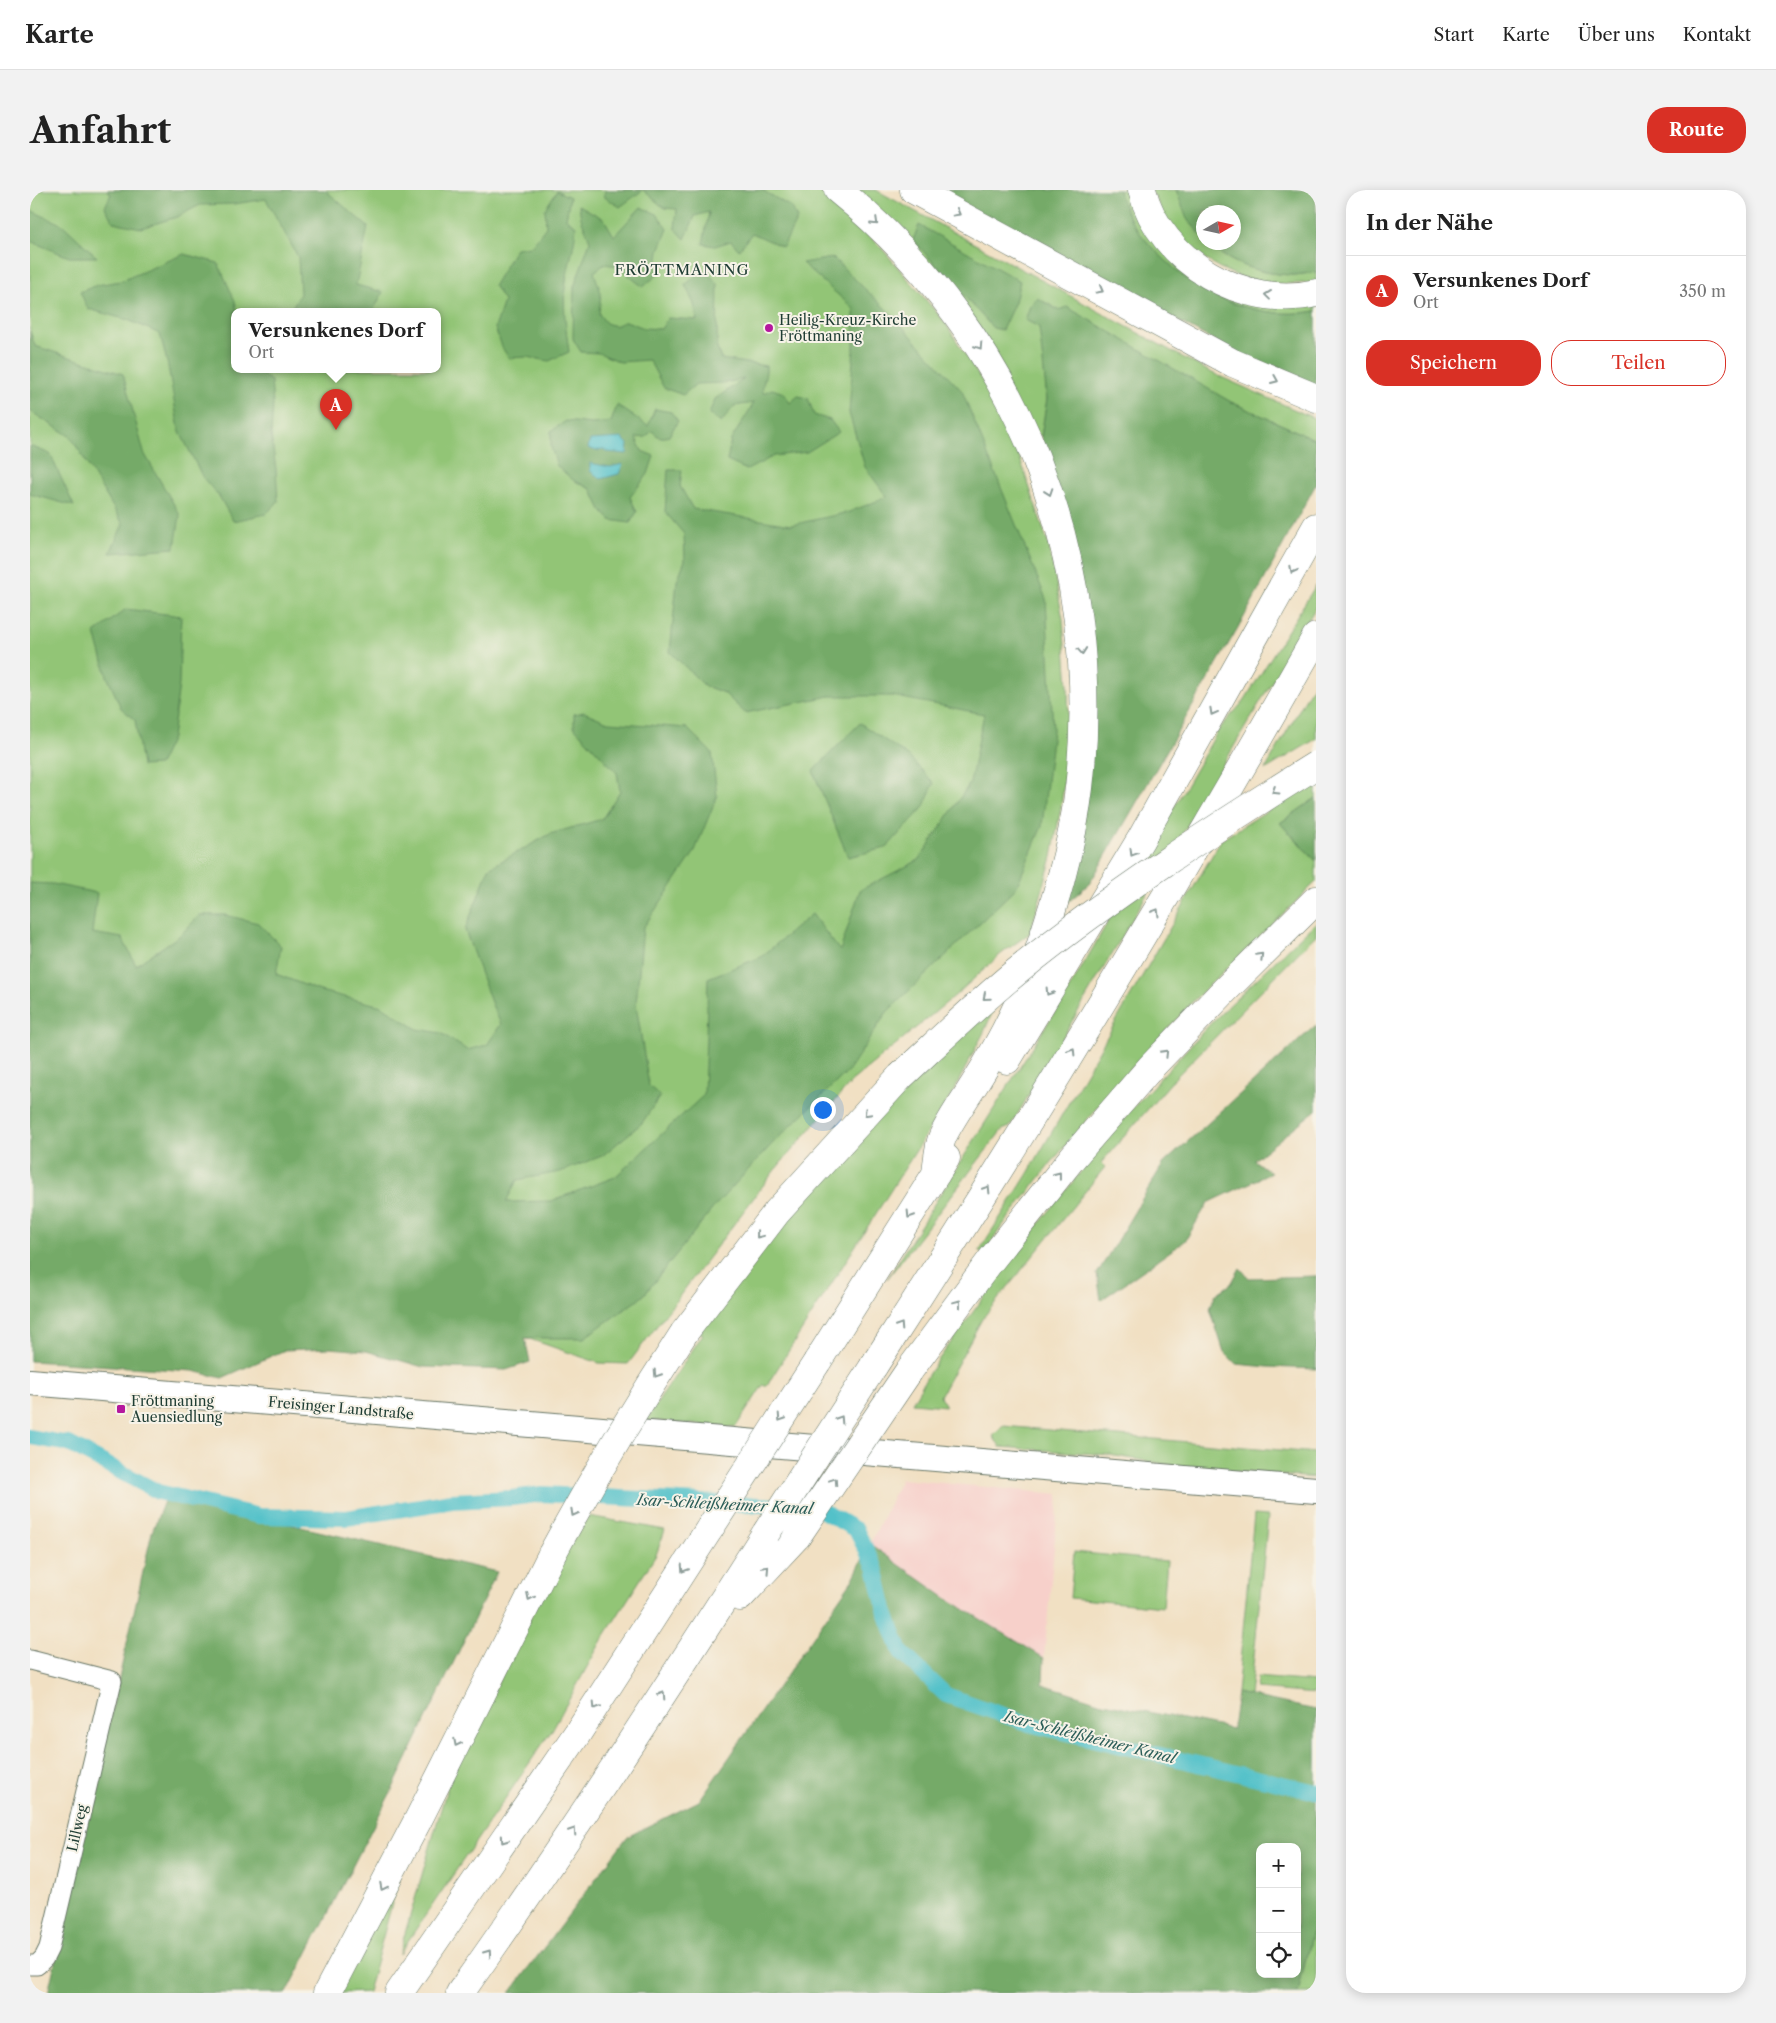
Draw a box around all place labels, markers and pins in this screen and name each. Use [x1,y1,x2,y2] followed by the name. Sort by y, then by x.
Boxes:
[779,311,916,345] place label: Heilig-Kreuz-Kirche Fröttmaning
[763,322,775,334] marker: Heilig-Kreuz-Kirche Fröttmaning
[320,389,352,430] pin: A
[130,1392,223,1426] place label: Fröttmaning Auensiedlung
[115,1403,127,1415] marker: Fröttmaning Auensiedlung

